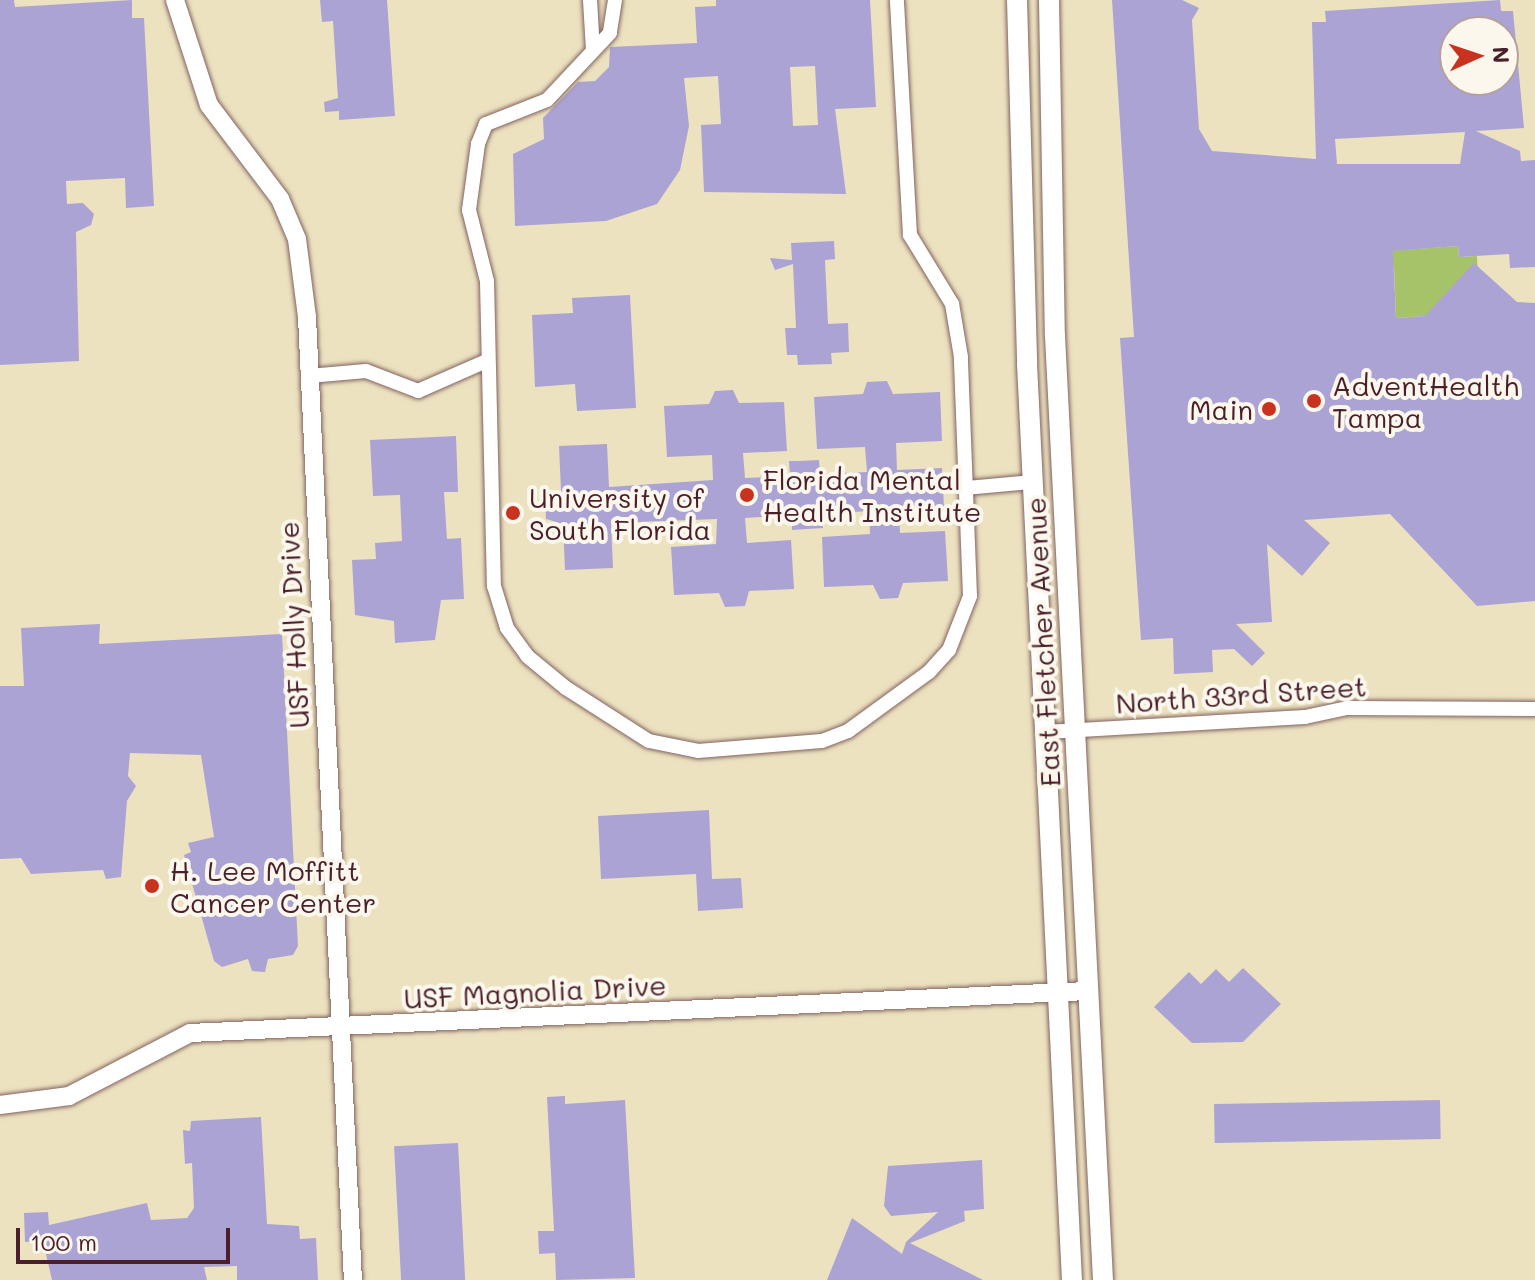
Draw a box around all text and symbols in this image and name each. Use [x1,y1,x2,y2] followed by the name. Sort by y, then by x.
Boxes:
[1439,16,1519,96] north arrow
[1487,46,1516,64] text: N
[1332,368,1519,434] place label: AdventHealth Tampa
[1303,390,1325,412] marker: AdventHealth Tampa
[1189,392,1253,426] place label: Main
[1260,400,1278,418] marker: Main
[763,462,981,528] place label: Florida Mental Health Institute
[529,480,711,546] place label: University of South Florida
[738,486,756,504] marker: Florida Mental Health Institute
[1018,496,1066,788] street label: East Fletcher Avenue
[504,504,522,522] marker: University of South Florida
[271,521,315,729] street label: USF Holly Drive
[1115,668,1367,720] street label: North 33rd Street
[170,853,376,919] place label: H. Lee Moffitt Cancer Center
[141,875,163,897] marker: H. Lee Moffitt Cancer Center
[403,967,667,1015] street label: USF Magnolia Drive
[20,1212,234,1262] scale bar
[30,1226,97,1257] text: 100 m

